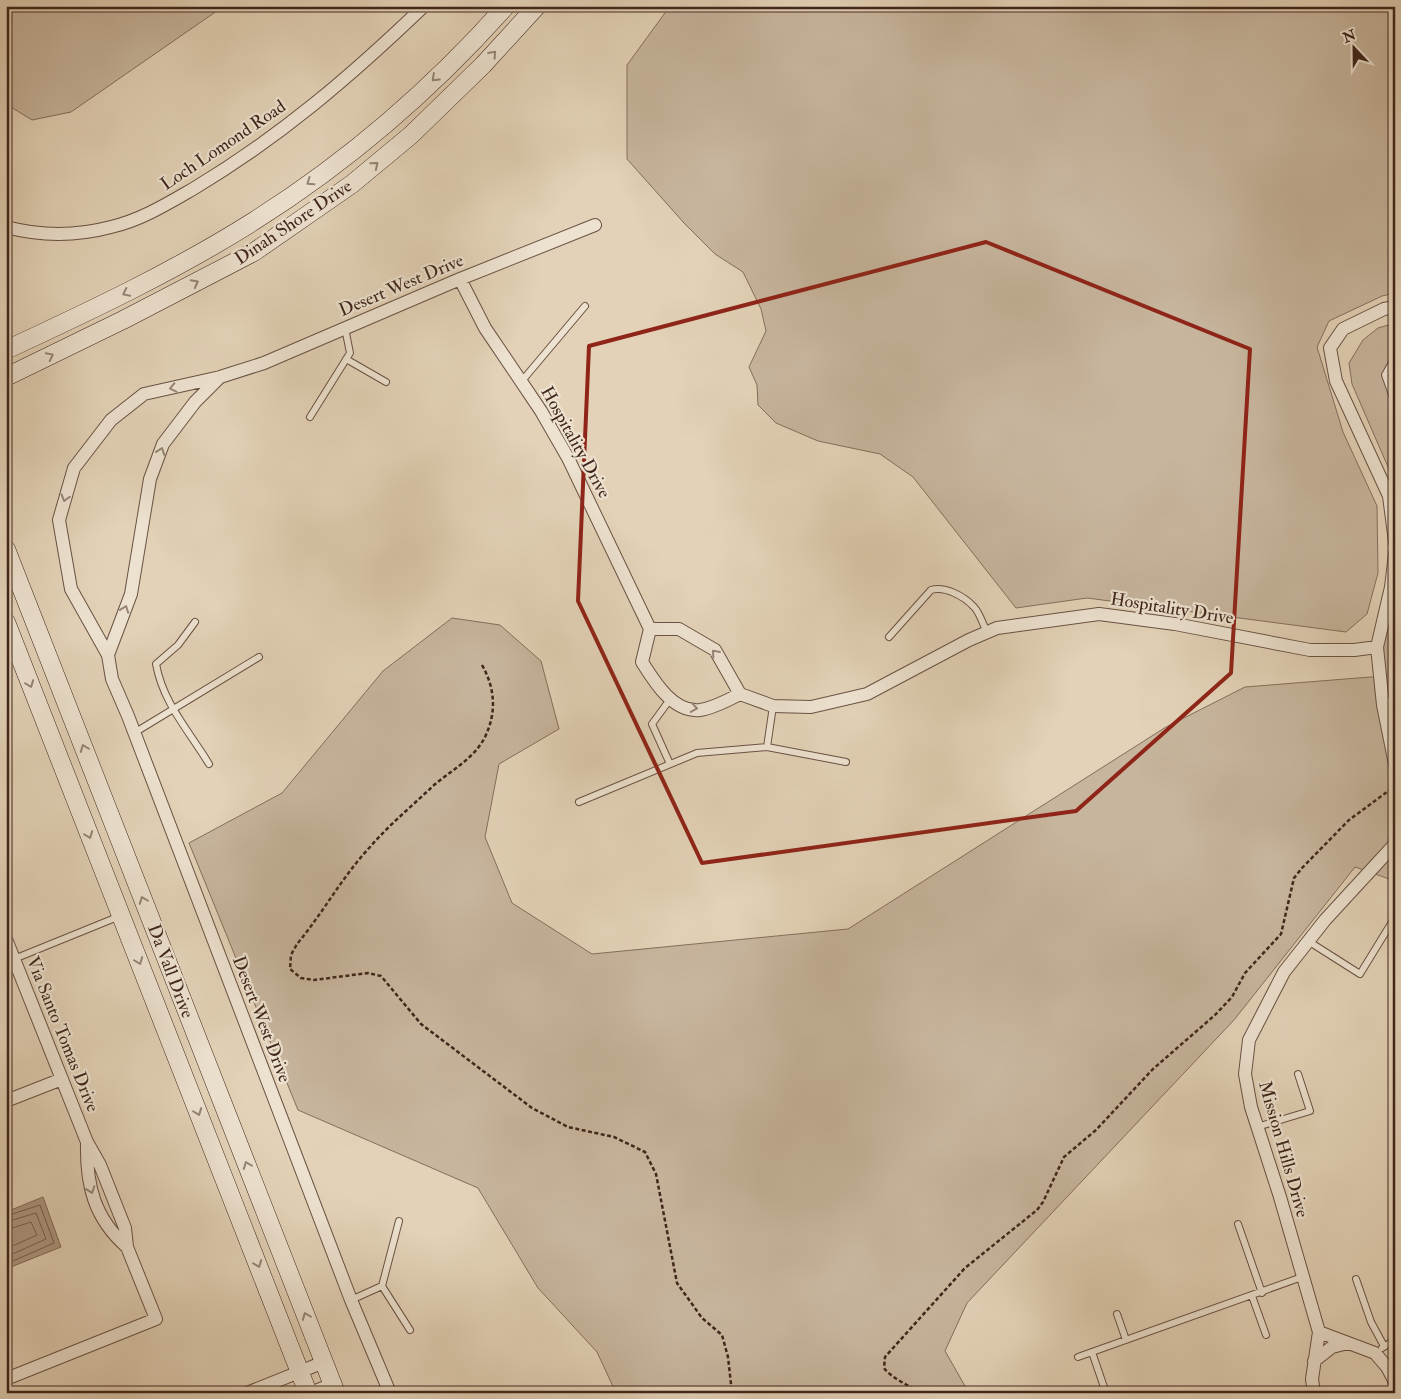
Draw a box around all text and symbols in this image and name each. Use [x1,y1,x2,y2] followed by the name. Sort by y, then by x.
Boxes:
[1328,22,1378,72] north arrow
[1339,26,1359,47] text: N
[487,51,496,60] one-way arrow
[431,72,440,81] one-way arrow
[156,95,290,196] street label: Loch Lomond Road
[369,162,378,171] one-way arrow
[230,174,357,270] street label: Dinah Shore Drive
[306,176,316,185] one-way arrow
[335,249,468,322] street label: Desert West Drive
[190,279,199,289] one-way arrow
[122,287,131,297] one-way arrow
[45,352,54,362] one-way arrow
[168,382,177,393] one-way arrow
[535,382,616,503] street label: Hospitality Drive
[155,448,165,456] one-way arrow
[61,493,71,501] one-way arrow
[1109,587,1236,630] street label: Hospitality Drive
[119,606,129,614] one-way arrow
[712,650,721,659] one-way arrow
[24,679,35,688] one-way arrow
[689,702,698,712] one-way arrow
[80,745,90,753] one-way arrow
[84,831,94,839] one-way arrow
[139,896,149,905] one-way arrow
[142,921,199,1022] street label: Da Vall Drive
[21,953,104,1116] street label: Via Santo Tomas Drive
[227,953,296,1086] street label: Desert West Drive
[132,956,143,965] one-way arrow
[1253,1078,1314,1220] street label: Mission Hills Drive
[192,1108,202,1116] one-way arrow
[243,1161,253,1170] one-way arrow
[85,1185,95,1194] one-way arrow
[252,1259,262,1267] one-way arrow
[302,1312,313,1321] one-way arrow

